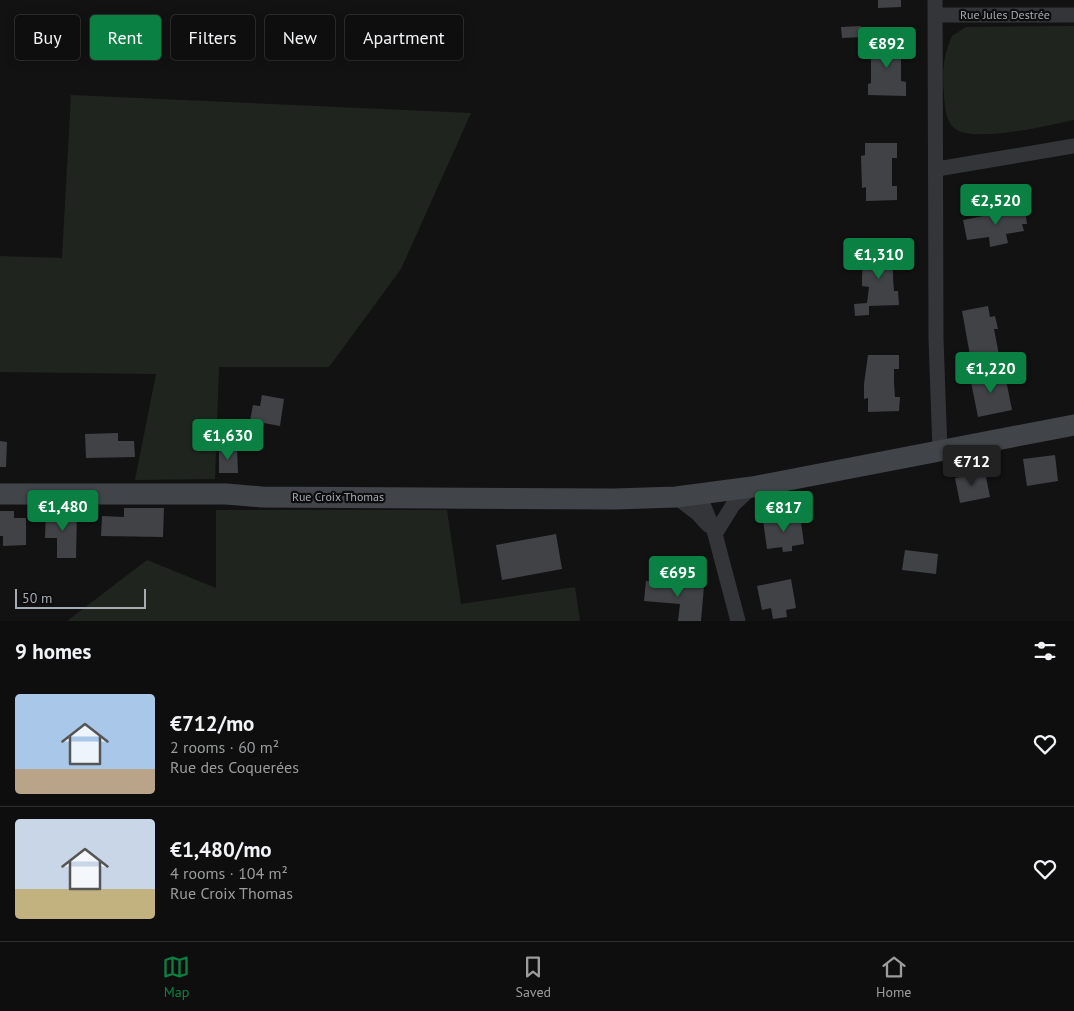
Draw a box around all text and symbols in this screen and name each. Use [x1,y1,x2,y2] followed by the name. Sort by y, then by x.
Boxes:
[960,7,1050,22] street label: Rue Jules Destrée
[15,15,80,60] chip: Buy
[90,15,161,60] chip: Rent
[171,15,255,60] chip: Filters
[265,15,335,60] chip: New
[345,15,463,60] chip: Apartment
[857,27,917,69] pin: €892
[869,33,905,53] text: €892
[955,184,1037,226] pin: €2,520
[971,190,1021,210] text: €2,520
[838,238,920,280] pin: €1,310
[854,244,904,264] text: €1,310
[950,352,1032,394] pin: €1,220
[966,358,1016,378] text: €1,220
[187,418,269,461] pin: €1,630
[203,425,253,445] text: €1,630
[942,444,1002,487] pin: €712
[954,451,990,471] text: €712
[292,489,384,504] street label: Rue Croix Thomas
[22,490,104,532] pin: €1,480
[754,490,814,533] pin: €817
[38,496,88,516] text: €1,480
[766,497,802,517] text: €817
[648,556,708,598] pin: €695
[660,562,696,582] text: €695
[15,586,146,609] scale bar
[22,589,52,607] text: 50 m
[1031,637,1059,665] icon: filters
[15,638,91,665] text: 9 homes
[170,710,254,737] text: €712/mo
[55,714,115,774] icon: home
[1031,730,1059,758] icon: heart
[170,737,279,757] text: 2 rooms · 60 m²
[170,757,299,777] text: Rue des Coquerées
[170,836,272,863] text: €1,480/mo
[55,839,115,899] icon: home
[1031,855,1059,883] icon: heart
[170,863,288,883] text: 4 rooms · 104 m²
[170,883,293,903] text: Rue Croix Thomas
[162,953,190,1001] tab: Map
[515,953,551,1001] tab: Saved
[876,953,911,1001] tab: Home

